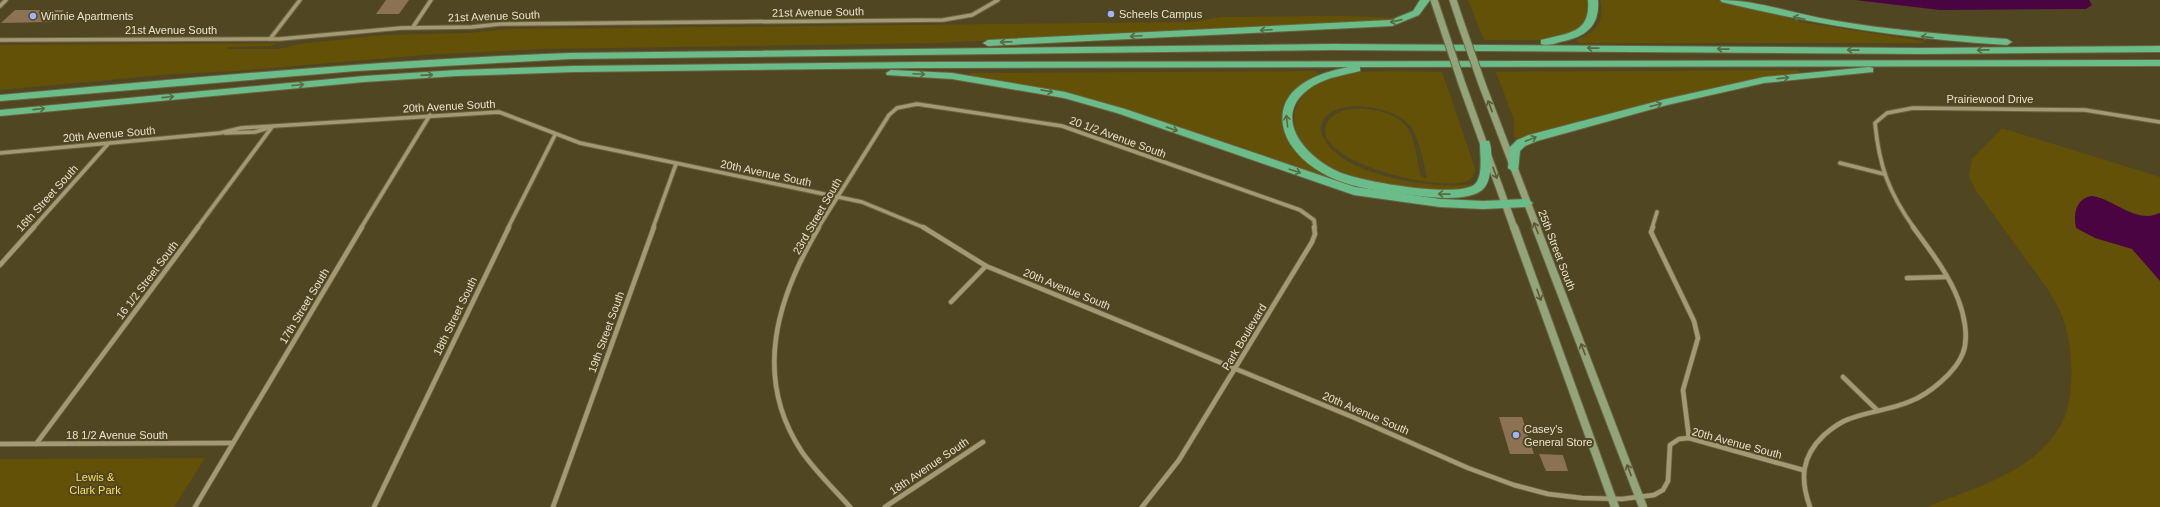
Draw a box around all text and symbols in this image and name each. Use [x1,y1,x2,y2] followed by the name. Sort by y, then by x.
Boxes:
[772,5,864,19] street label: 21st Avenue South
[448,8,540,24] street label: 21st Avenue South
[1119,8,1203,20] place label: Scheels Campus
[1106,9,1116,19] marker: Scheels Campus
[41,10,134,22] place label: Winnie Apartments
[28,11,38,21] marker: Winnie Apartments
[1792,13,1805,21] one-way arrow
[1389,18,1402,26] one-way arrow
[125,24,217,36] street label: 21st Avenue South
[1260,26,1273,34] one-way arrow
[1130,33,1143,40] one-way arrow
[1921,33,1934,41] one-way arrow
[1000,39,1013,46] one-way arrow
[1587,44,1600,52] one-way arrow
[1717,45,1730,53] one-way arrow
[1847,46,1860,54] one-way arrow
[1977,46,1990,54] one-way arrow
[420,71,433,78] one-way arrow
[912,71,925,78] one-way arrow
[1777,74,1790,82] one-way arrow
[291,81,304,88] one-way arrow
[1040,88,1053,96] one-way arrow
[161,93,174,100] one-way arrow
[1947,93,2033,105] street label: Prairiewood Drive
[402,98,496,114] street label: 20th Avenue South
[1486,100,1494,112] one-way arrow
[1650,101,1663,108] one-way arrow
[32,106,45,113] one-way arrow
[1068,114,1168,160] street label: 20 1/2 Avenue South
[1283,115,1291,128] one-way arrow
[62,124,156,144] street label: 20th Avenue South
[1165,126,1178,133] one-way arrow
[1525,134,1537,142] one-way arrow
[719,157,813,189] street label: 20th Avenue South
[14,162,80,234] street label: 16th Street South
[1492,167,1499,180] one-way arrow
[1288,168,1300,176] one-way arrow
[790,176,844,256] street label: 23rd Street South
[1438,190,1451,198] one-way arrow
[1536,208,1578,292] street label: 25th Street South
[1531,222,1539,234] one-way arrow
[114,239,180,321] street label: 16 1/2 Street South
[277,266,331,346] street label: 17th Street South
[1022,266,1112,312] street label: 20th Avenue South
[431,275,479,357] street label: 18th Street South
[1536,289,1543,302] one-way arrow
[586,290,626,374] street label: 19th Street South
[1219,302,1269,372] street label: Park Boulevard
[1578,343,1586,355] one-way arrow
[1321,389,1411,437] street label: 20th Avenue South
[1524,423,1592,448] place label: Casey's General Store
[1691,425,1783,461] street label: 20th Avenue South
[66,429,168,441] street label: 18 1/2 Avenue South
[1511,430,1521,440] marker: Casey's General Store
[887,435,971,497] street label: 18th Avenue South
[1625,465,1633,477] one-way arrow
[69,471,121,496] park label: Lewis & Clark Park

